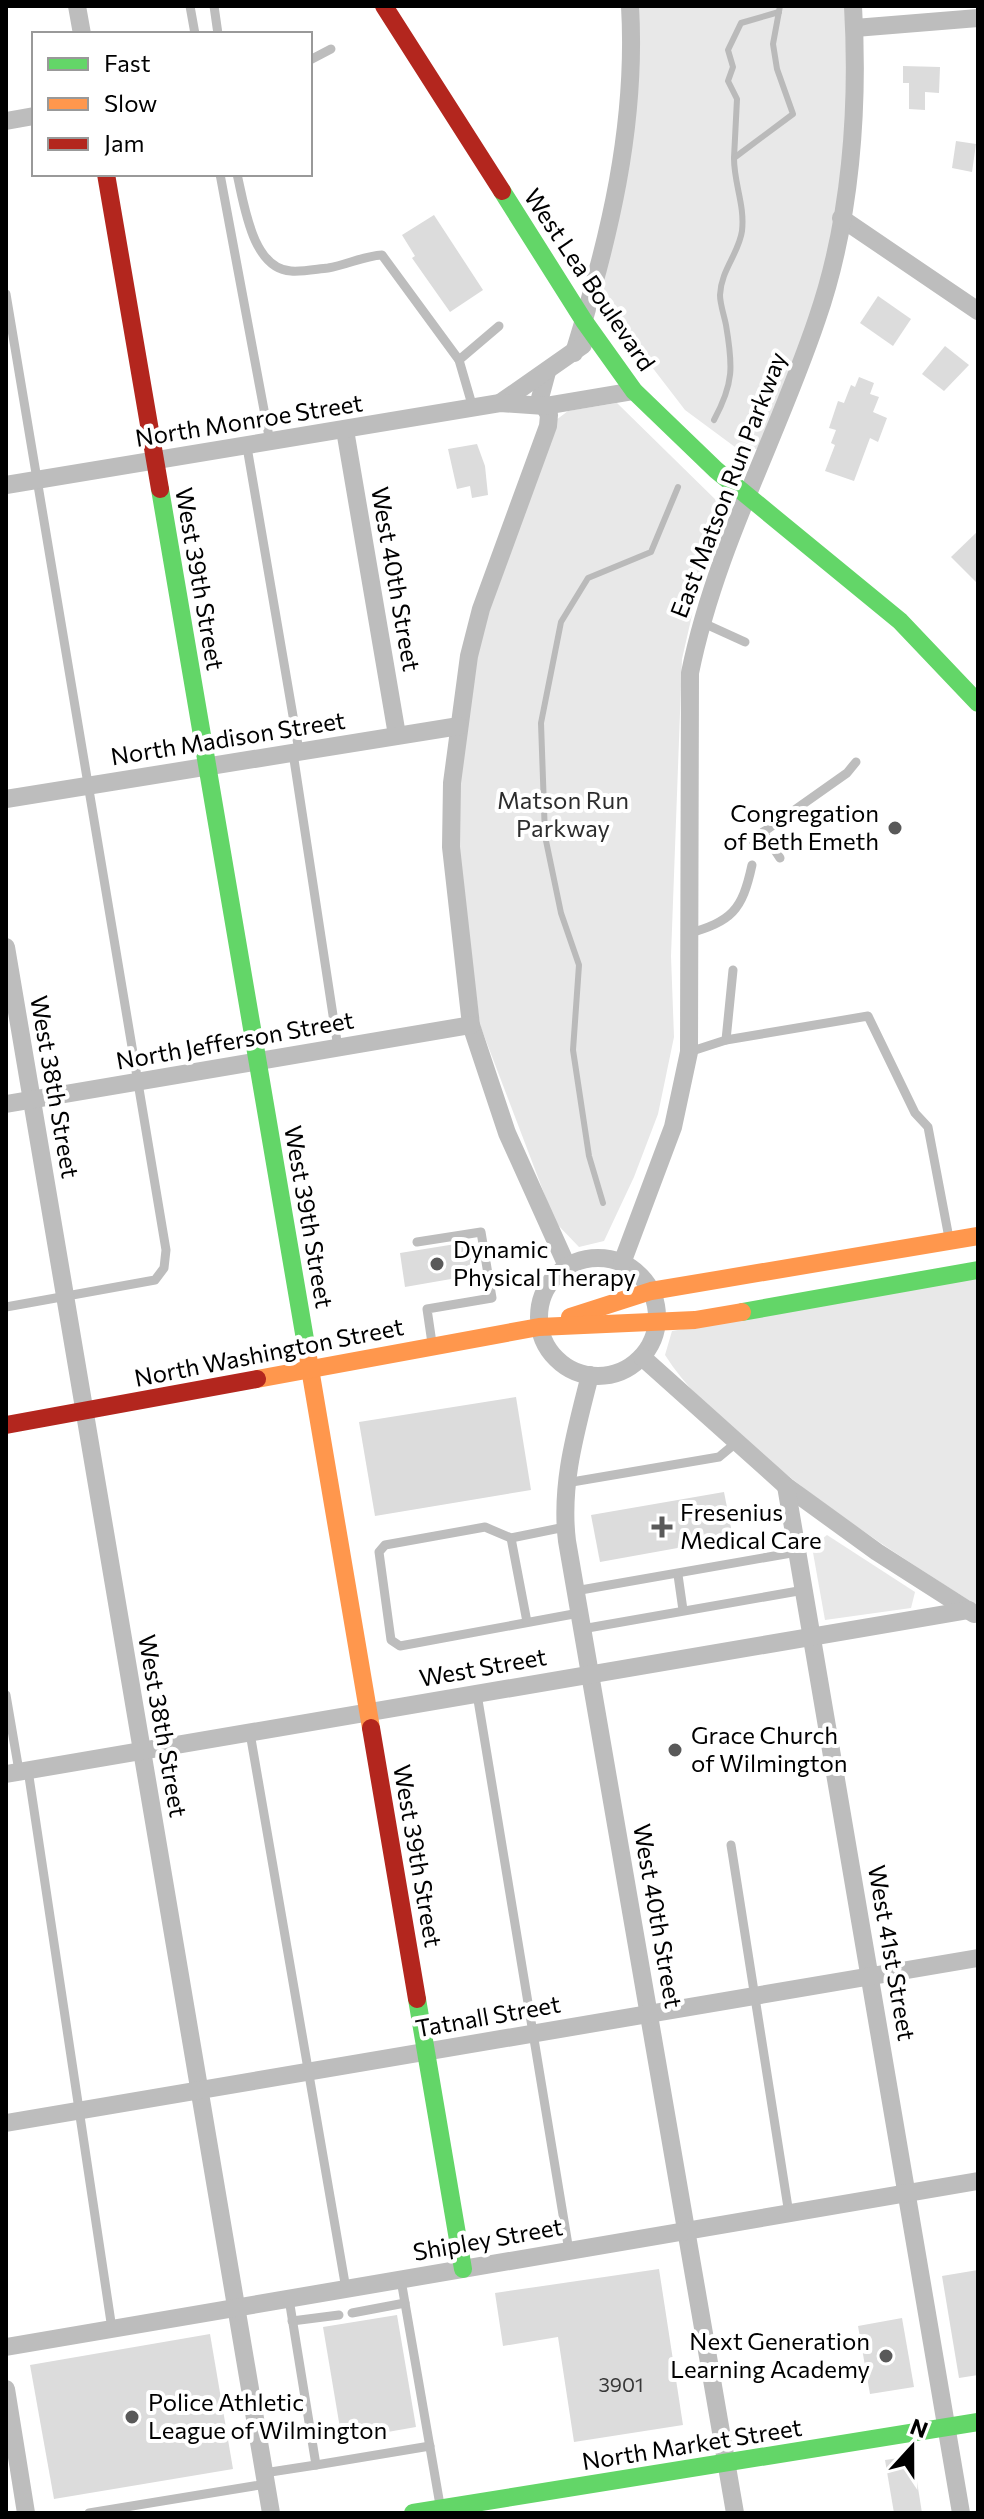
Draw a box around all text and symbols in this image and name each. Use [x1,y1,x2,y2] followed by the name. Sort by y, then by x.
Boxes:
[32,32,312,176] legend
[104,48,151,77] text: Fast
[104,88,157,117] text: Slow
[104,128,144,157] text: Jam
[518,182,662,376] street label: West Lea Boulevard
[663,347,792,621] street label: East Matson Run Parkway
[133,387,365,452] street label: North Monroe Street
[366,484,427,673] street label: West 40th Street
[170,485,231,673] street label: West 39th Street
[108,705,347,770] street label: North Madison Street
[497,785,629,842] park label: Matson Run Parkway
[723,798,879,855] place label: Congregation of Beth Emeth
[886,819,904,837] marker: Congregation of Beth Emeth
[25,993,86,1181] street label: West 38th Street
[114,1004,356,1075] street label: North Jefferson Street
[279,1123,340,1311] street label: West 39th Street
[453,1234,636,1291] place label: Dynamic Physical Therapy
[428,1255,446,1273] marker: Dynamic Physical Therapy
[132,1311,406,1392] street label: North Washington Street
[680,1497,822,1554] place label: Fresenius Medical Care
[651,1516,673,1538] marker: Fresenius Medical Care
[133,1632,194,1820] street label: West 38th Street
[417,1641,549,1692] street label: West Street
[691,1720,848,1777] place label: Grace Church of Wilmington
[666,1741,684,1759] marker: Grace Church of Wilmington
[388,1762,449,1950] street label: West 39th Street
[628,1821,689,2010] street label: West 40th Street
[863,1863,922,2043] street label: West 41st Street
[413,1988,563,2043] street label: Tatnall Street
[411,2211,565,2266] street label: Shipley Street
[670,2326,870,2383] place label: Next Generation Learning Academy
[877,2347,895,2365] marker: Next Generation Learning Academy
[598,2372,644,2396] house number: 3901
[148,2387,387,2444] place label: Police Athletic League of Wilmington
[872,2407,952,2487] north arrow
[123,2408,141,2426] marker: Police Athletic League of Wilmington
[580,2412,804,2475] street label: North Market Street
[907,2412,932,2443] text: N

